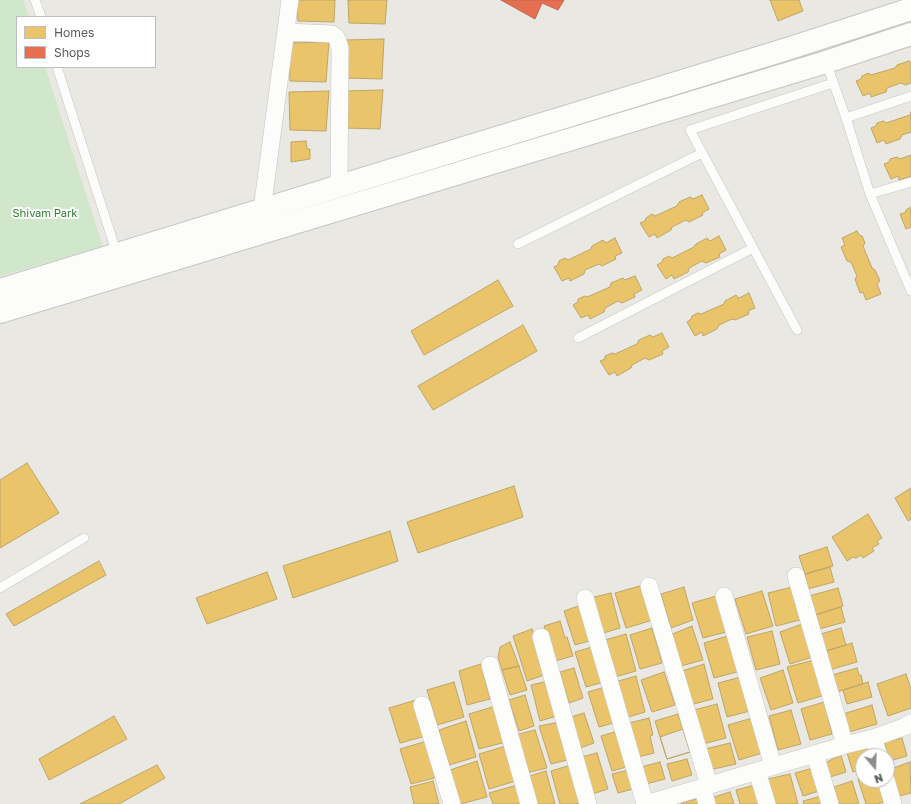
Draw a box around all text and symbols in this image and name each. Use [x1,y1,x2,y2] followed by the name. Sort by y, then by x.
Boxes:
[16,16,156,68] legend
[54,25,94,40] text: Homes
[54,45,90,60] text: Shops
[12,207,78,221] park label: Shivam Park
[855,748,895,788] north arrow
[873,771,885,786] text: N

